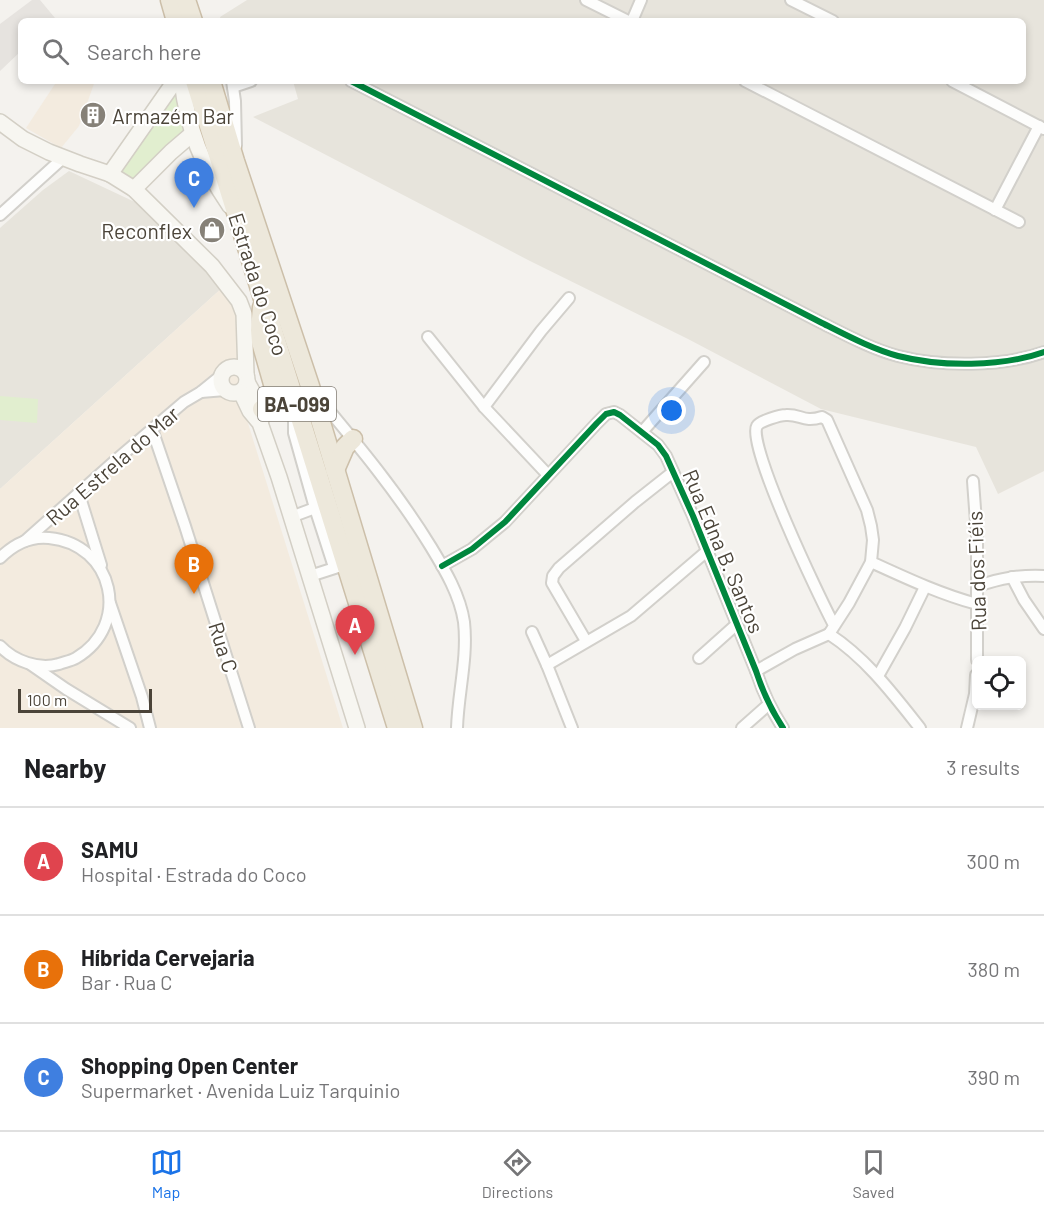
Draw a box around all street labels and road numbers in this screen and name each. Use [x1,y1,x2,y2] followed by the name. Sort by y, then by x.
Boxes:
[224,209,294,359] street label: Estrada do Coco
[258,387,336,421] road number: BA-099
[40,400,184,530] street label: Rua Estrela do Mar
[678,465,770,637] street label: Rua Edna B. Santos
[961,511,991,631] street label: Rua dos Fiéis
[204,619,244,675] street label: Rua C

